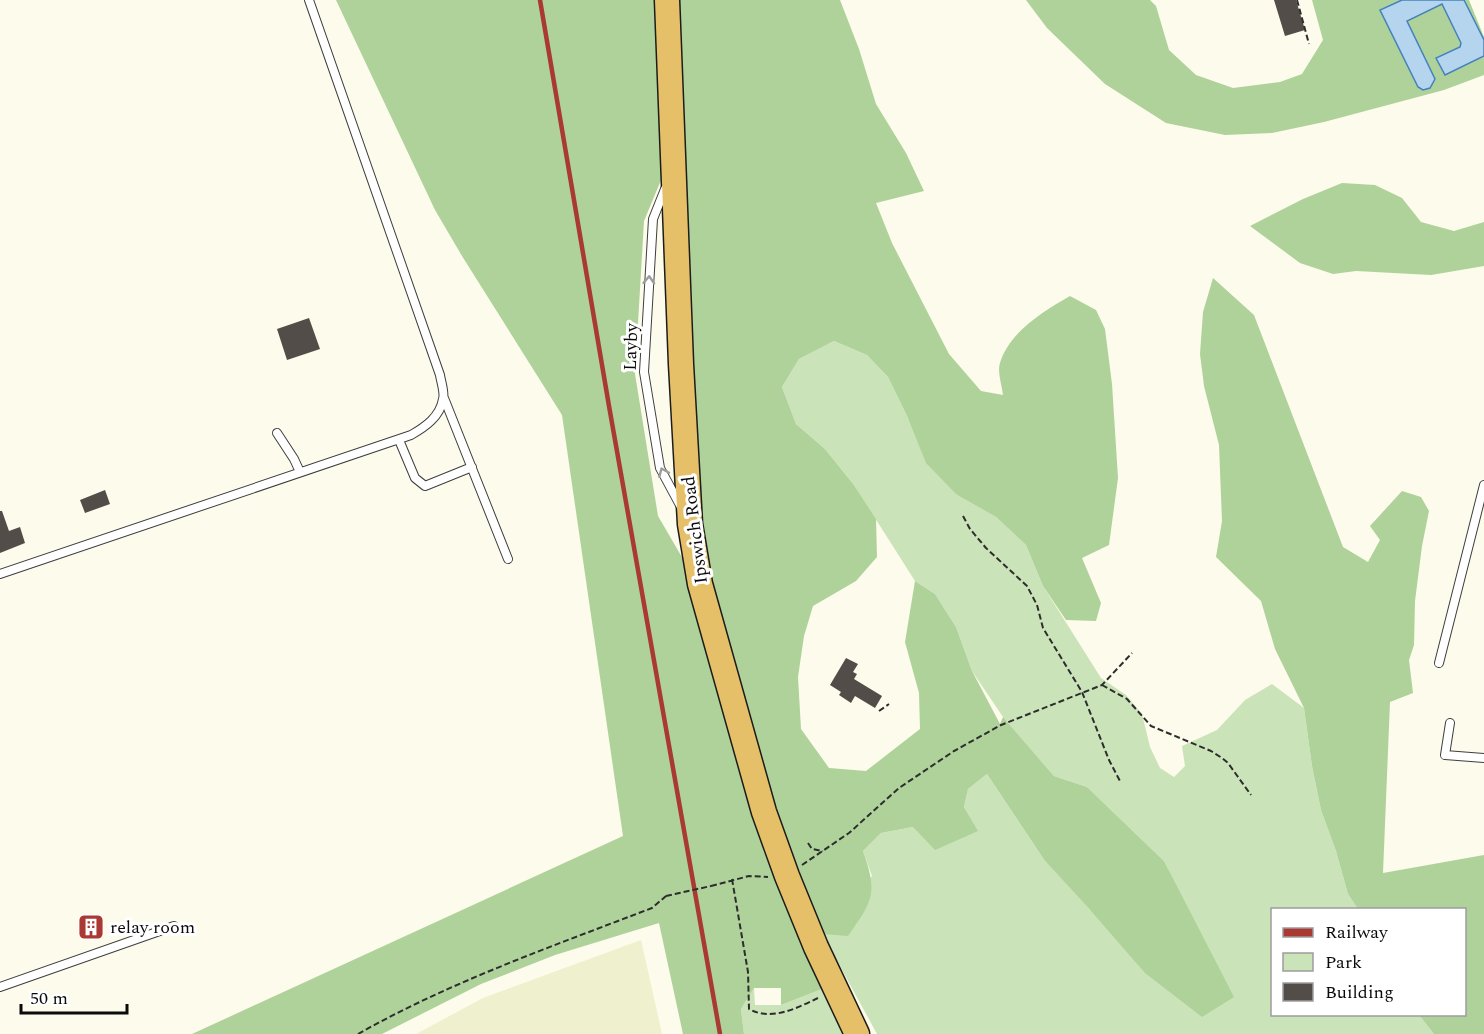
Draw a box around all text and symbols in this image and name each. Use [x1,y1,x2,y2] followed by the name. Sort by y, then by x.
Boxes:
[643,275,656,284] one-way arrow
[617,321,645,371] street label: Layby
[658,468,670,479] one-way arrow
[675,475,715,585] street label: Ipswich Road
[1271,908,1466,1016] legend
[76,912,106,942] building icon: relay room
[110,914,195,941] place label: relay room
[1325,919,1389,946] text: Railway
[1325,949,1362,976] text: Park
[21,977,128,1015] scale bar
[1325,979,1394,1006] text: Building
[30,985,68,1012] text: 50 m

